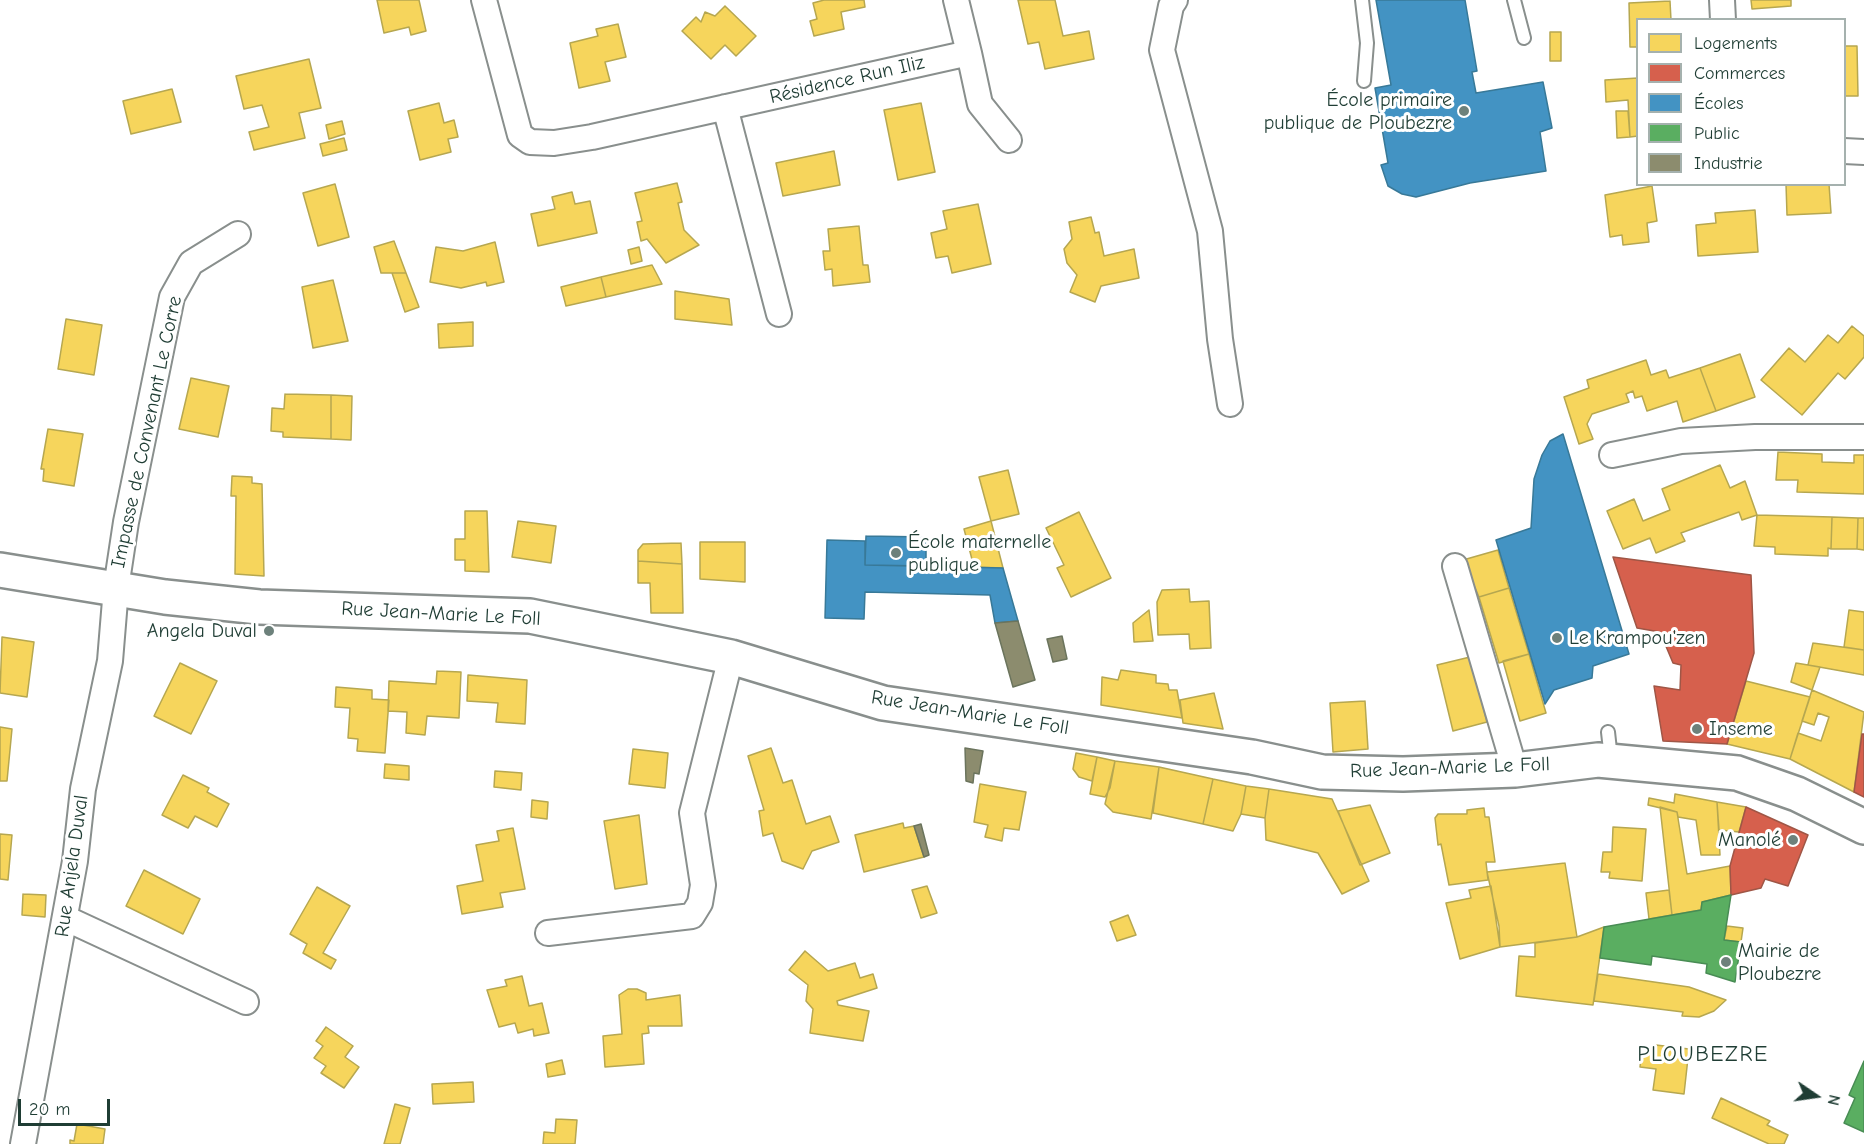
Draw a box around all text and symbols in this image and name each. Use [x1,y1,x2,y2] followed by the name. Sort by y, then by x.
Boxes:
[1636,18,1846,186] legend
[1694,33,1777,54] text: Logements
[767,51,927,109] street label: Résidence Run Iliz
[1694,63,1785,84] text: Commerces
[1264,88,1452,135] place label: École primaire publique de Ploubezre
[1694,93,1744,114] text: Écoles
[1457,104,1471,118] marker: École primaire publique de Ploubezre
[1694,123,1740,144] text: Public
[1694,153,1763,174] text: Industrie
[106,294,188,570] street label: Impasse de Convenant Le Corre
[908,530,1051,577] place label: École maternelle publique
[889,546,903,560] marker: École maternelle publique
[341,597,541,631] street label: Rue Jean-Marie Le Foll
[147,619,257,643] place label: Angela Duval
[262,624,276,638] marker: Angela Duval
[1569,626,1706,650] place label: Le Krampou'zen
[1550,631,1564,645] marker: Le Krampou'zen
[869,686,1071,740] street label: Rue Jean-Marie Le Foll
[1709,717,1773,741] place label: Inseme
[1690,722,1704,736] marker: Inseme
[1350,753,1550,783] street label: Rue Jean-Marie Le Foll
[50,793,94,939] street label: Rue Anjela Duval
[1718,828,1781,852] place label: Manolé
[1786,833,1800,847] marker: Manolé
[1738,939,1821,986] place label: Mairie de Ploubezre
[1719,955,1733,969] marker: Mairie de Ploubezre
[1637,1042,1769,1068] district label: PLOUBEZRE
[1786,1066,1846,1126] north arrow
[21,1087,112,1125] scale bar
[1824,1093,1843,1107] text: N
[29,1099,70,1120] text: 20 m

